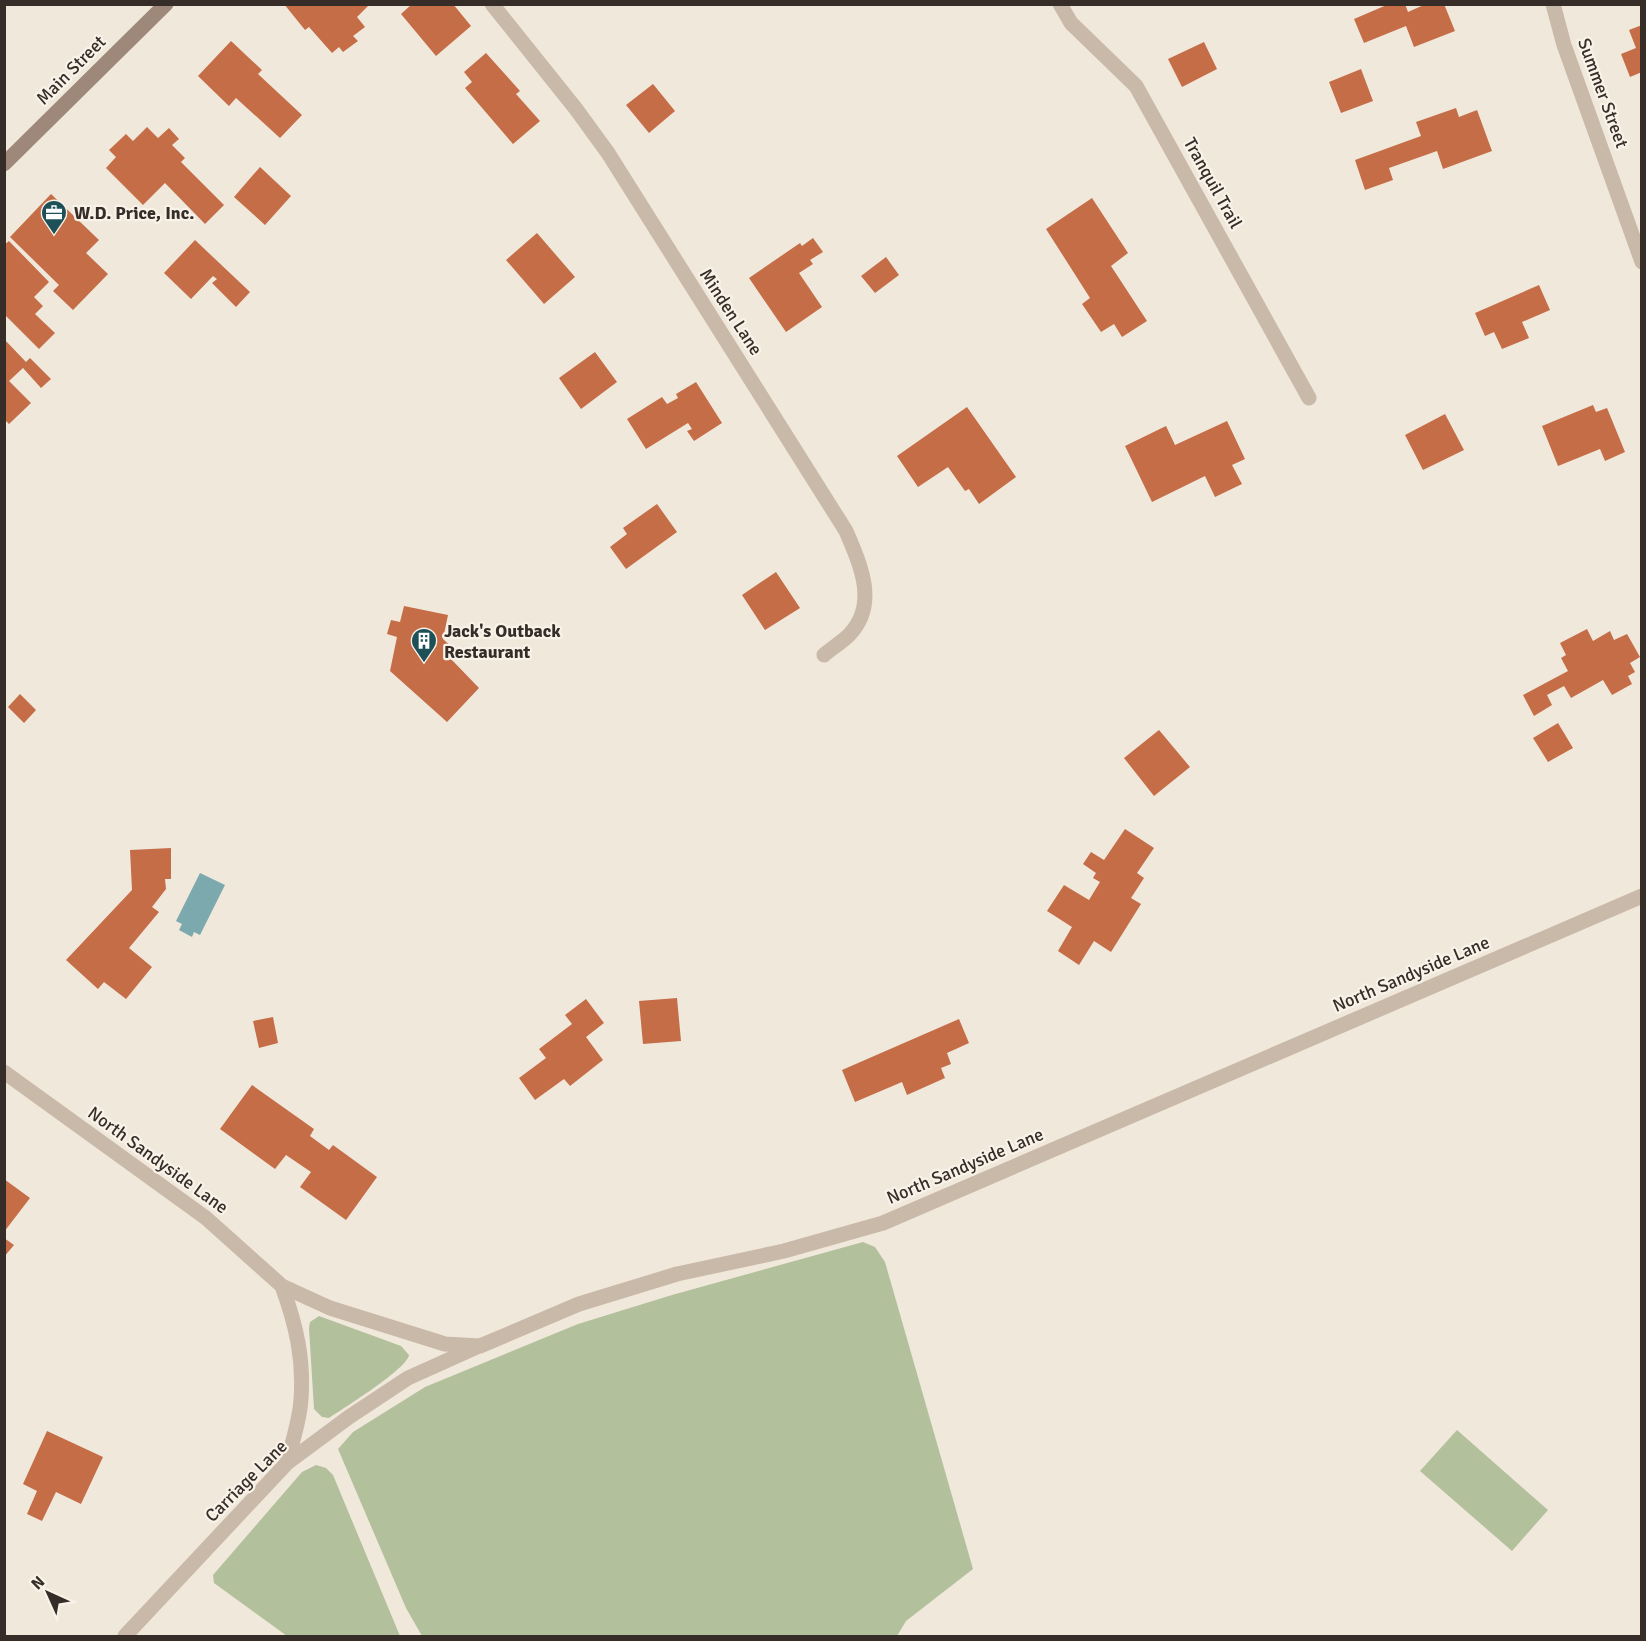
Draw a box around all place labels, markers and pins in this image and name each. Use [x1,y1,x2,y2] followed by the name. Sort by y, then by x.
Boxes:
[39,198,69,236] office icon: W.D. Price, Inc.
[74,202,194,224] place label: W.D. Price, Inc.
[444,620,561,663] place label: Jack's Outback Restaurant
[409,626,439,664] building icon: Jack's Outback Restaurant

